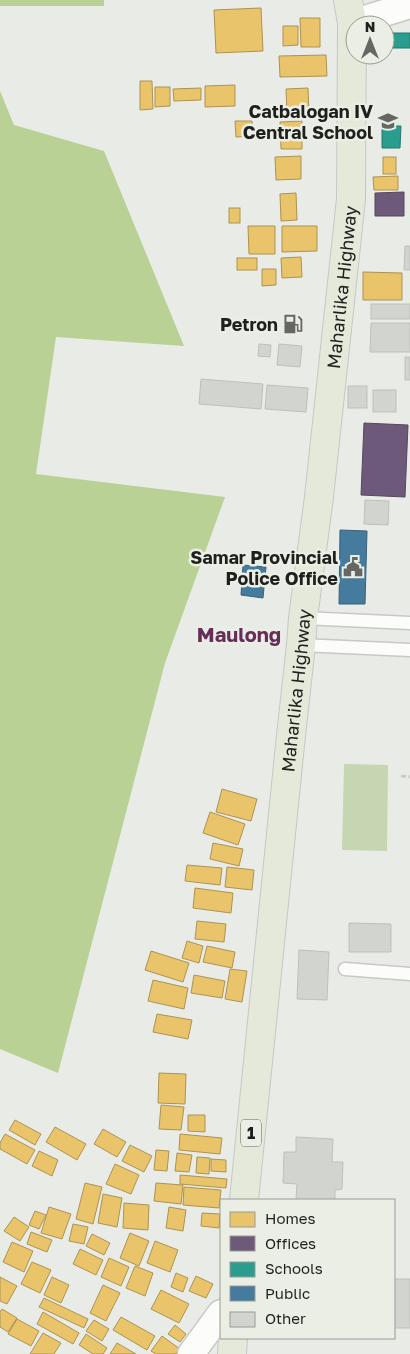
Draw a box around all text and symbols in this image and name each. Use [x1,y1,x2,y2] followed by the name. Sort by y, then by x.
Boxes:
[345,15,395,65] north arrow
[365,18,375,35] text: N
[243,100,373,143] place label: Catbalogan IV Central School
[377,110,399,132] school or university icon: Catbalogan IV Central School
[322,205,361,370] street label: Maharlika Highway
[220,313,278,335] place label: Petron
[282,313,304,335] fuel station icon: Petron
[190,546,338,589] place label: Samar Provincial Police Office
[342,556,364,578] public building icon: Samar Provincial Police Office
[276,608,315,773] street label: Maharlika Highway
[197,622,281,646] district label: Maulong
[241,1120,261,1146] road number: 1
[220,1199,395,1339] legend
[265,1209,315,1227] text: Homes
[265,1234,316,1252] text: Offices
[265,1259,323,1277] text: Schools
[265,1284,310,1302] text: Public
[265,1309,306,1327] text: Other

